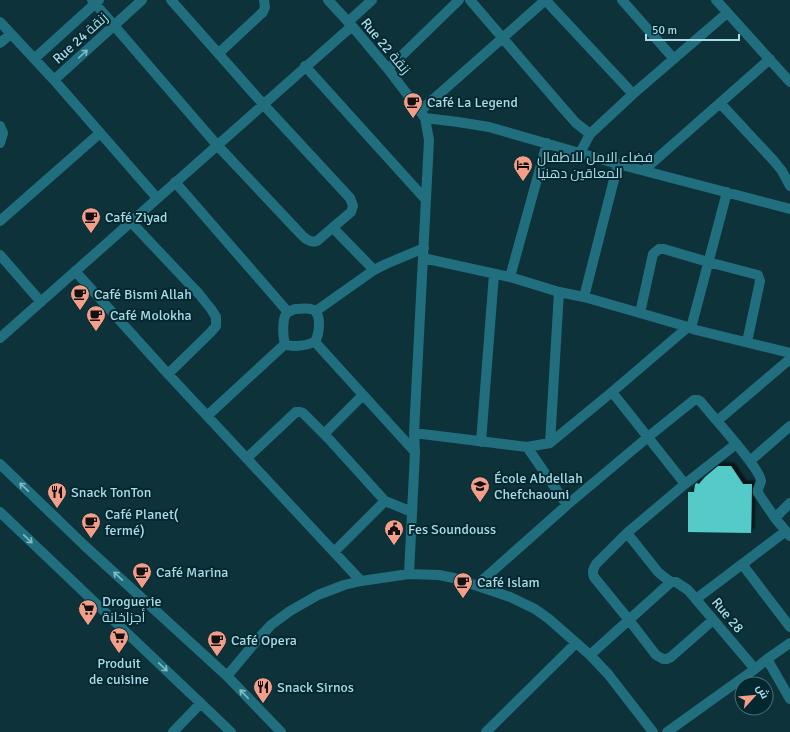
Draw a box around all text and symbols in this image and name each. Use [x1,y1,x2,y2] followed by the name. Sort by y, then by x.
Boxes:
[49,9,111,68] street label: Rue 24 زنقة
[357,15,414,78] street label: Rue 22 زنقة
[646,16,739,42] scale bar
[652,23,677,38] text: 50 m
[78,49,88,59] one-way arrow
[402,91,424,119] cafe icon: Café La Legend
[427,94,518,111] place label: Café La Legend
[537,149,653,182] place label: فضاء الامل للاطفال المعاقين دهنيا
[512,154,534,182] hotel icon: فضاء الامل للاطفال المعاقين دهنيا
[80,206,102,234] cafe icon: Café Ziyad
[105,209,167,226] place label: Café Ziyad
[69,283,91,311] cafe icon: Café Bismi Allah
[94,286,192,303] place label: Café Bismi Allah
[85,304,107,332] cafe icon: Café Molokha
[110,307,192,324] place label: Café Molokha
[494,470,583,503] place label: École Abdellah Chefchaouni
[469,475,491,503] school or university icon: École Abdellah Chefchaouni
[46,481,68,509] restaurant icon: Snack TonTon
[19,482,29,492] one-way arrow
[71,484,151,501] place label: Snack TonTon
[105,506,179,539] place label: Café Planet( fermé)
[80,511,102,539] cafe icon: Café Planet( fermé)
[383,518,405,546] public building icon: Fes Soundouss
[408,521,496,538] place label: Fes Soundouss
[23,534,33,544] one-way arrow
[131,561,153,589] cafe icon: Café Marina
[156,564,228,581] place label: Café Marina
[452,571,474,599] cafe icon: Café Islam
[113,572,123,581] one-way arrow
[477,574,540,591] place label: Café Islam
[102,593,161,626] place label: Droguerie أجزاخانة
[708,594,747,636] street label: Rue 28
[77,598,99,626] supermarket icon: Droguerie أجزاخانة
[108,626,130,654] supermarket icon: Produit de cuisine
[206,629,228,657] cafe icon: Café Opera
[231,632,297,649] place label: Café Opera
[89,655,149,688] place label: Produit de cuisine
[158,662,168,672] one-way arrow
[252,676,274,704] restaurant icon: Snack Sirnos
[734,676,774,716] north arrow
[277,679,354,696] place label: Snack Sirnos
[753,682,771,701] text: ش
[239,689,249,699] one-way arrow

